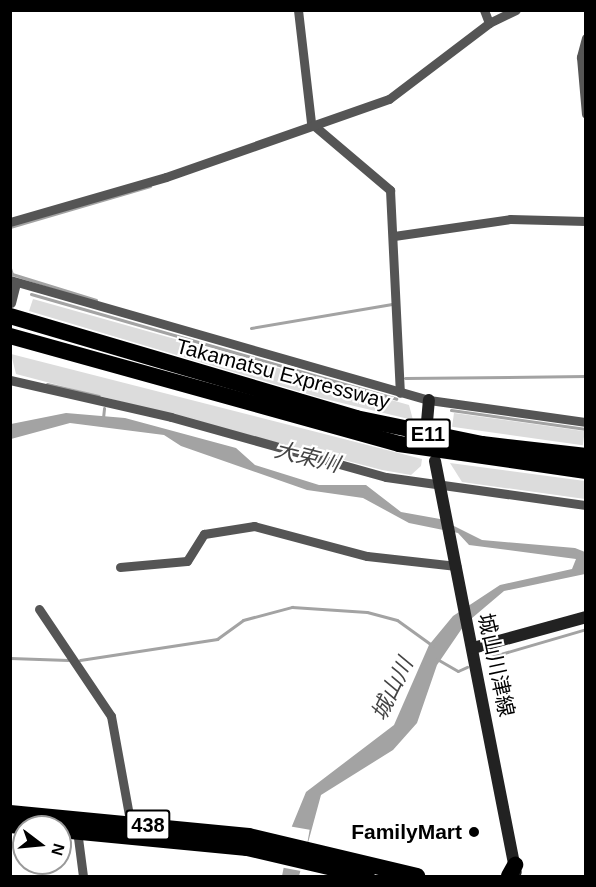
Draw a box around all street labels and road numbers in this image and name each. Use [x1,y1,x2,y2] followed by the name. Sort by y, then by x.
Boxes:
[173,333,393,415] street label: Takamatsu Expressway
[404,417,452,451] road number: E11
[473,611,519,719] street label: 城山川津線
[124,808,172,842] road number: 438

